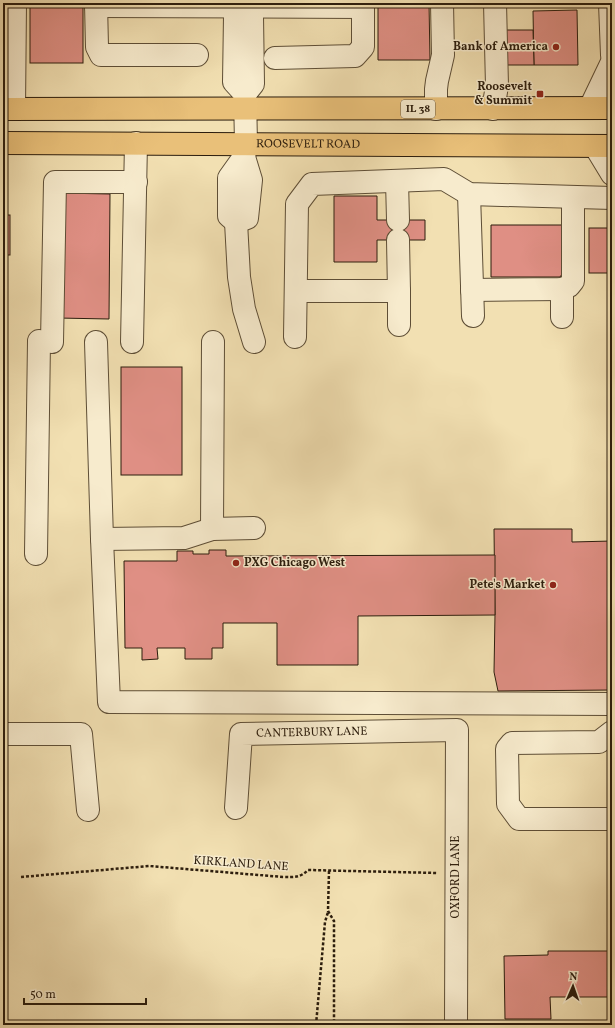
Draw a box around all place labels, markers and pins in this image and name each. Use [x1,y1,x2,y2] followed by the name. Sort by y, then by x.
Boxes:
[453,39,548,55] place label: Bank of America
[551,42,561,52] marker: Bank of America
[474,79,532,109] place label: Roosevelt & Summit
[535,89,545,99] marker: Roosevelt & Summit
[244,555,346,571] place label: PXG Chicago West
[231,558,241,568] marker: PXG Chicago West
[470,577,545,593] place label: Pete's Market
[548,580,558,590] marker: Pete's Market

